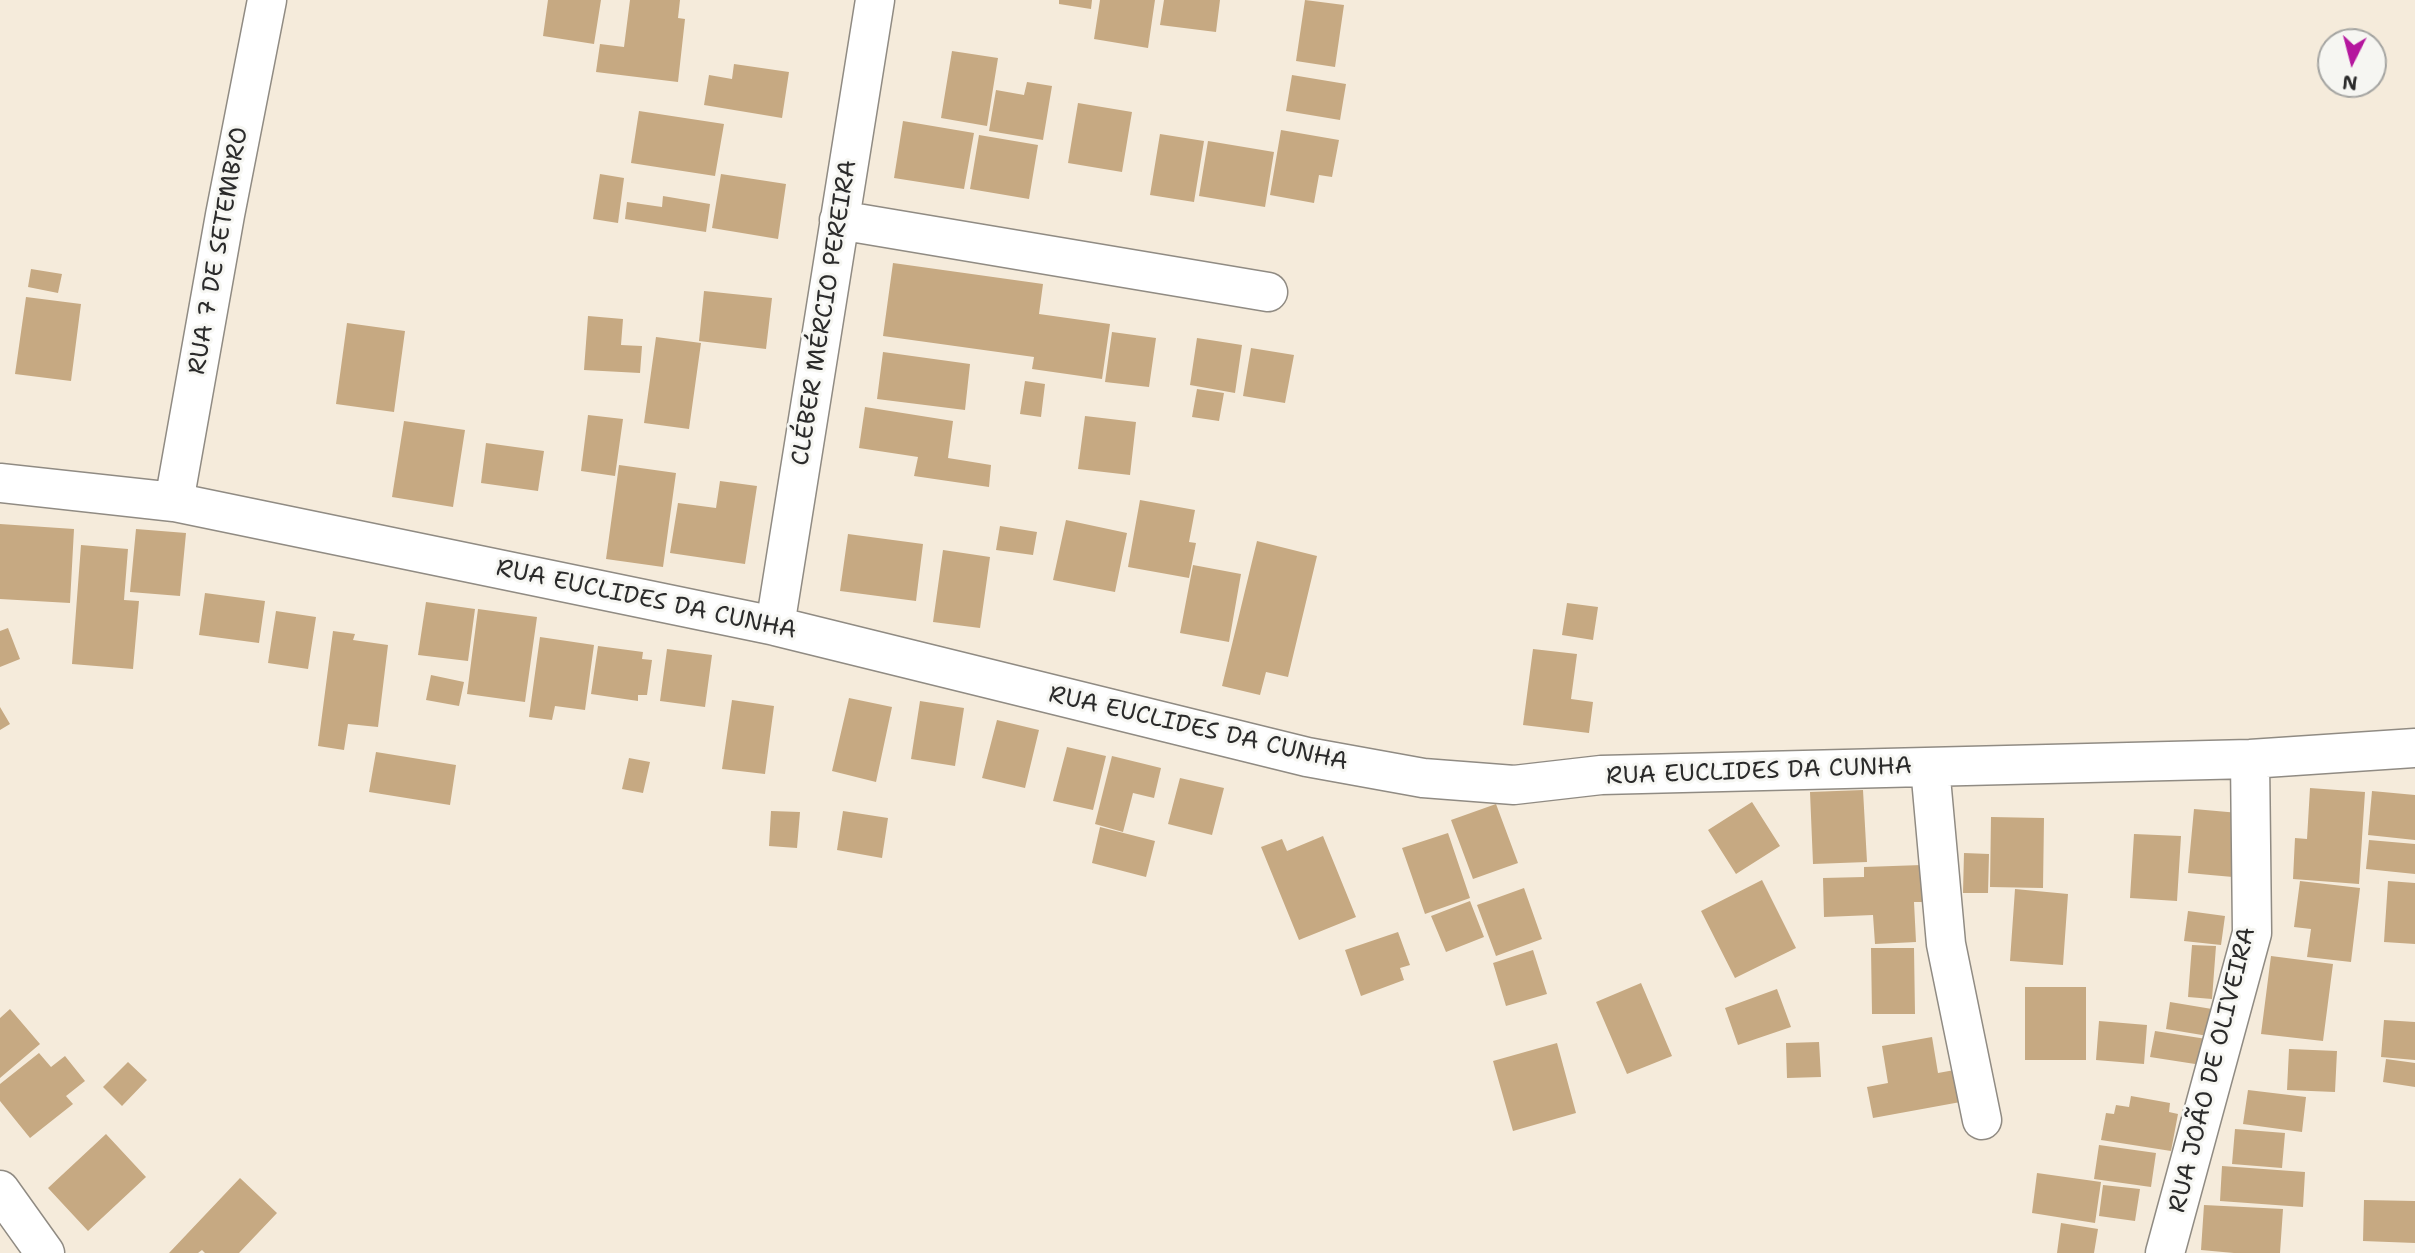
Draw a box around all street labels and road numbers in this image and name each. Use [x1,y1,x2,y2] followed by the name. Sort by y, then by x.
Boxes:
[183,125,255,377] street label: RUA 7 DE SETEMBRO
[787,158,863,468] street label: CLÉBER MÉRCIO PEREIRA
[493,554,799,646] street label: RUA EUCLIDES DA CUNHA
[1046,681,1350,777] street label: RUA EUCLIDES DA CUNHA
[1605,752,1913,792] street label: RUA EUCLIDES DA CUNHA
[2164,924,2262,1216] street label: RUA JOÃO DE OLIVEIRA

